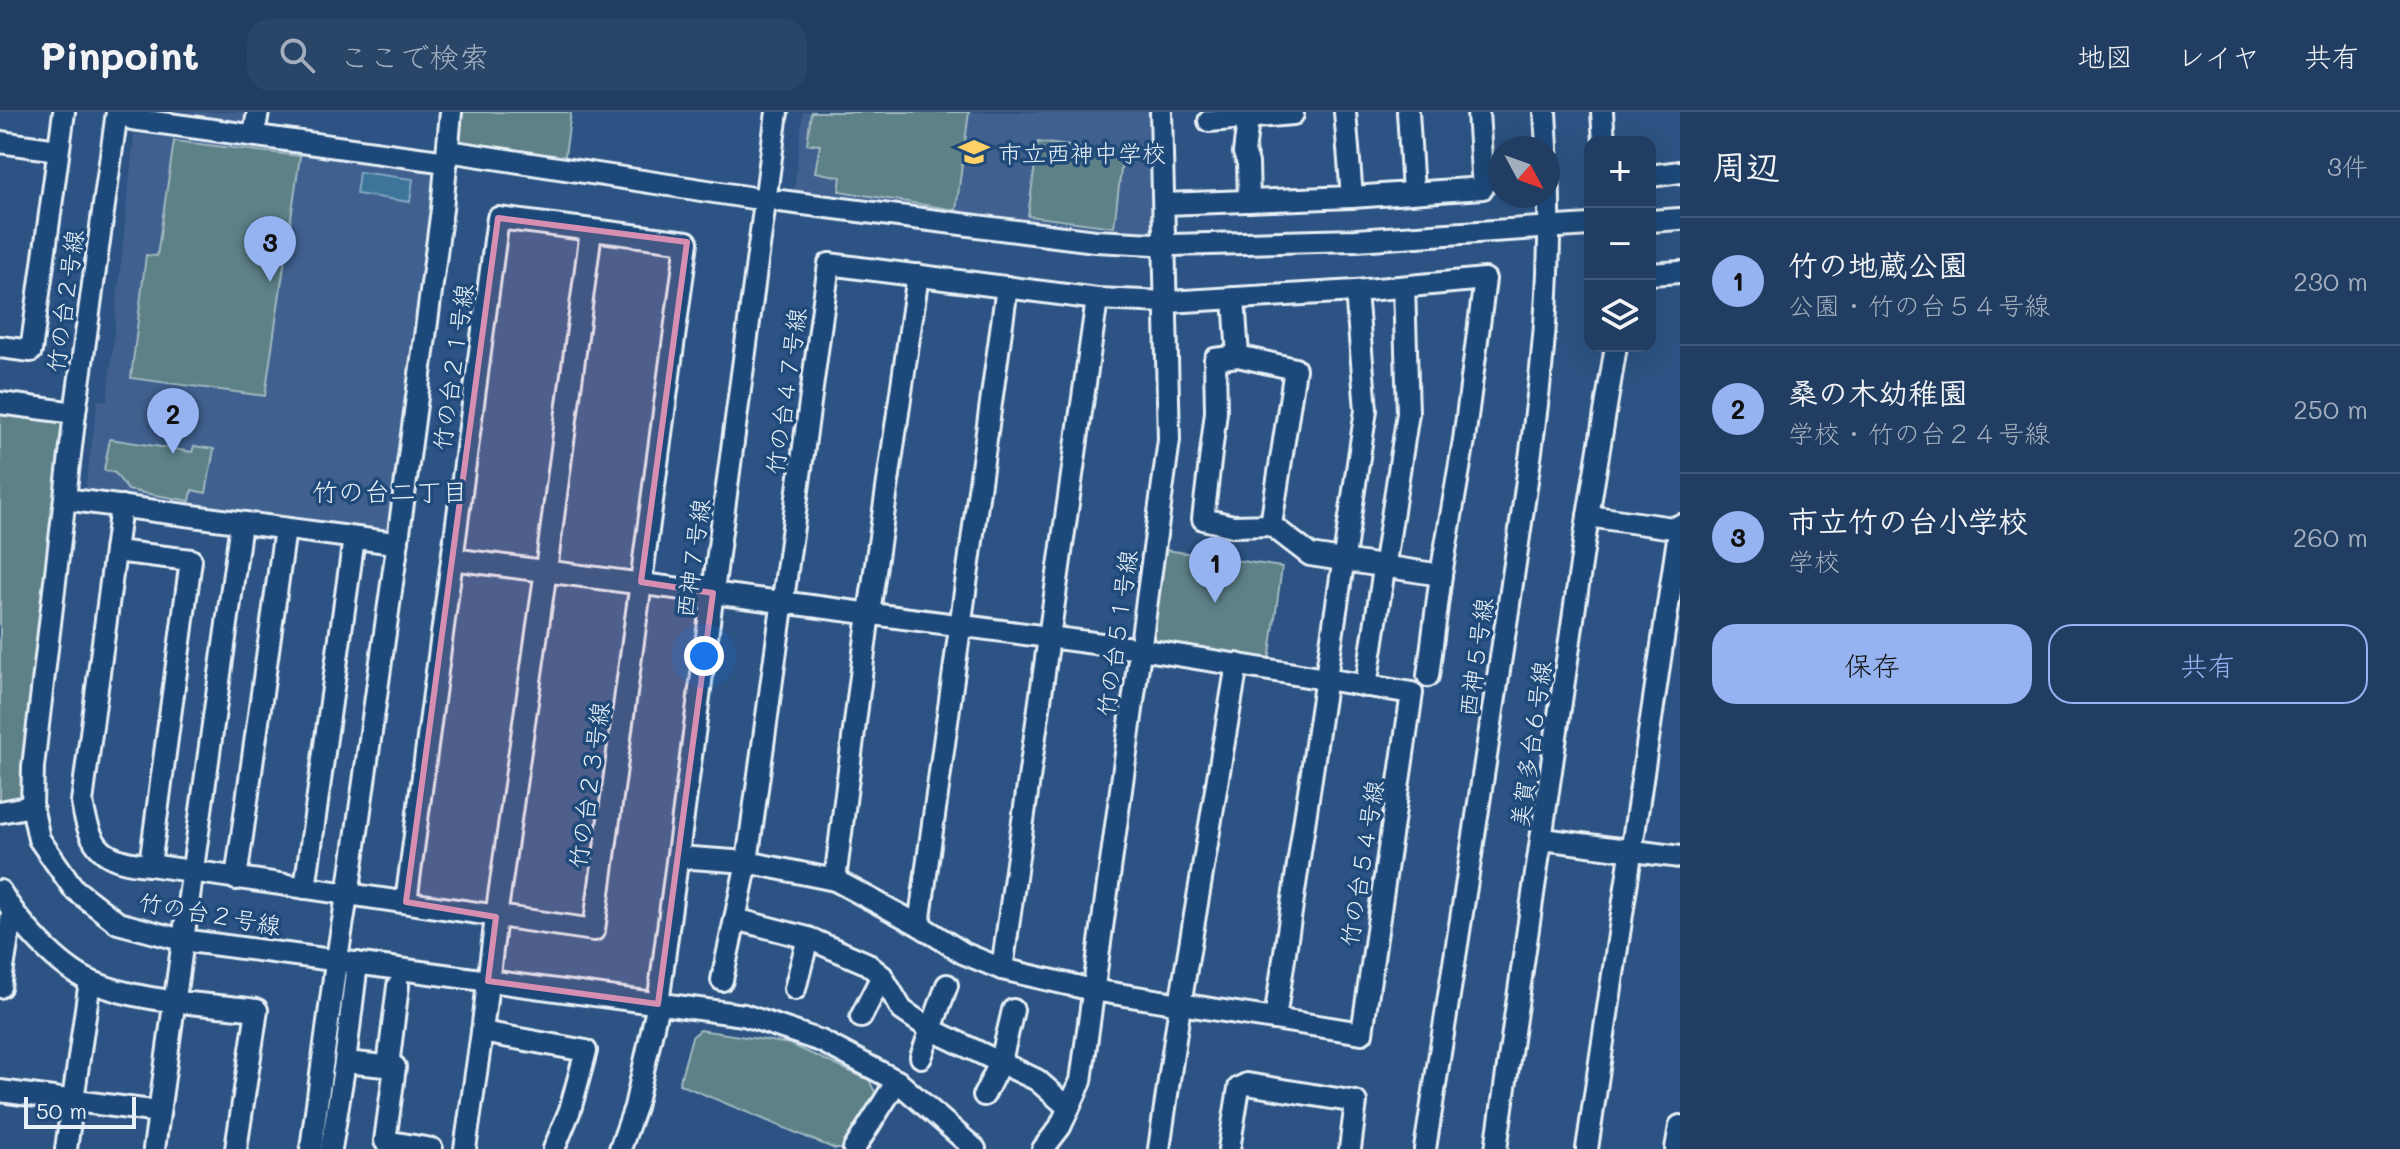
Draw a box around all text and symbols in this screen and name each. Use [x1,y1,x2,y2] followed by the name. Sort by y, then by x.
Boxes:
[247,19,807,91] search box
[40,30,199,80] text: Pinpoint
[275,33,319,77] icon: search
[339,36,489,76] text: ここで検索
[2077,38,2133,74] text: 地図
[2177,38,2260,74] text: レイヤ
[2304,38,2360,74] text: 共有
[957,135,991,169] school or university icon: 市立西神中学校
[1488,136,1560,208] north arrow
[1584,136,1656,352] map controls
[1584,136,1656,208] button: +
[998,137,1166,168] place label: 市立西神中学校
[1712,143,1780,188] text: 周辺
[2327,149,2368,183] text: 3件
[1584,208,1656,280] button: −
[244,216,296,282] pin: 3
[39,228,89,374] street label: 竹の台２号線
[1788,244,1968,284] text: 竹の地蔵公園
[1732,264,1744,298] text: 1
[2293,264,2368,298] text: 230 m
[1584,280,1656,352] button: layers
[425,282,479,452] street label: 竹の台２１号線
[1788,288,2050,322] text: 公園 · 竹の台５４号線
[758,306,812,476] street label: 竹の台４７号線
[1788,372,1968,412] text: 桑の木幼稚園
[147,388,199,454] pin: 2
[1731,392,1745,426] text: 2
[2293,392,2368,426] text: 250 m
[1788,416,2050,450] text: 学校 · 竹の台２４号線
[312,474,468,508] district label: 竹の台二丁目
[668,496,716,620] street label: 西神７号線
[1788,500,2028,540] text: 市立竹の台小学校
[1730,520,1746,554] text: 3
[2293,520,2368,554] text: 260 m
[1189,537,1241,603] pin: 1
[1788,544,1840,578] text: 学校
[1089,548,1143,718] street label: 竹の台５１号線
[1451,595,1499,719] street label: 西神５号線
[1712,624,2032,704] button: 保存
[2048,624,2368,704] button: 共有
[684,636,724,676] your location
[1503,659,1557,829] street label: 美賀多台６号線
[561,700,615,870] street label: 竹の台２３号線
[1333,778,1389,948] street label: 竹の台５４号線
[136,885,284,941] street label: 竹の台２号線
[24,1093,136,1129] scale bar
[36,1096,87,1125] text: 50 m

